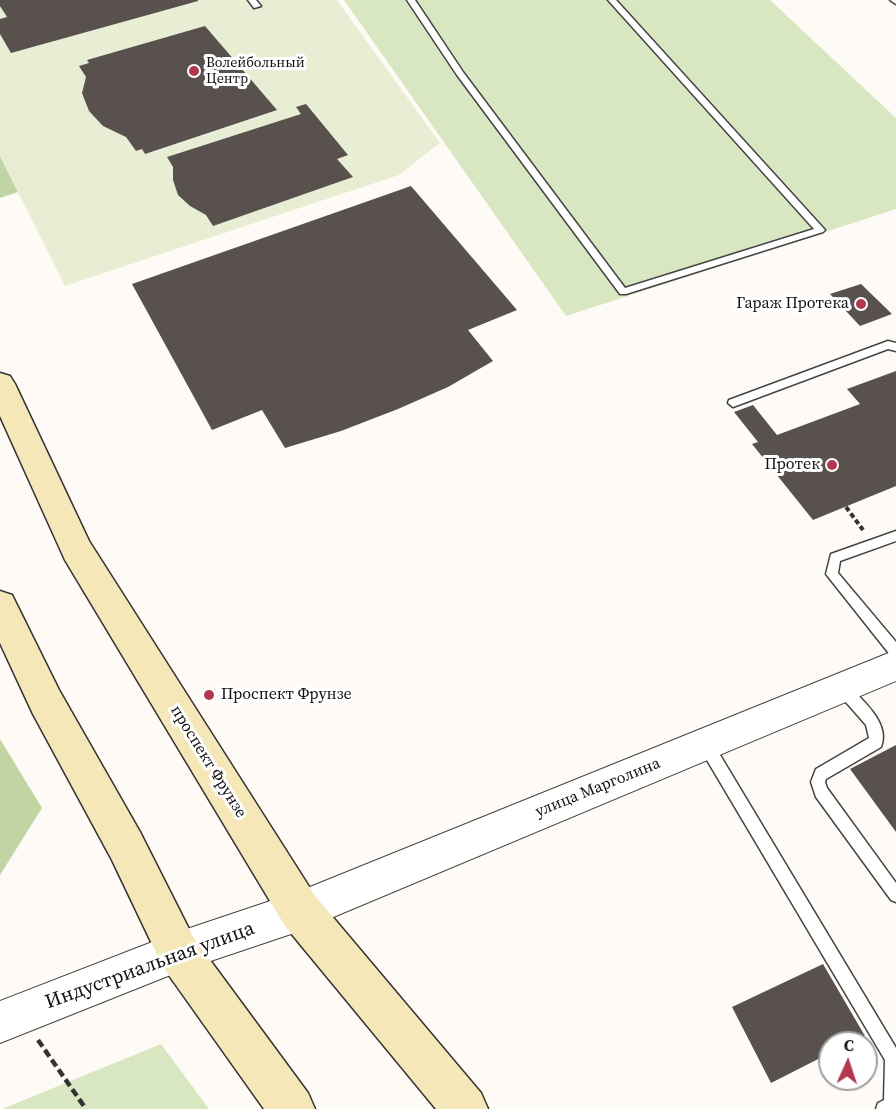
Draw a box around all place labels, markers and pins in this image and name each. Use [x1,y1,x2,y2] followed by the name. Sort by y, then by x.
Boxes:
[206,55,305,88] place label: Волейбольный Центр
[187,64,201,78] marker: Волейбольный Центр
[736,294,849,314] place label: Гараж Протека
[854,297,868,311] marker: Гараж Протека
[765,455,820,475] place label: Протек
[825,458,839,472] marker: Протек
[221,685,352,705] place label: Проспект Фрунзе
[202,688,216,702] marker: Проспект Фрунзе

